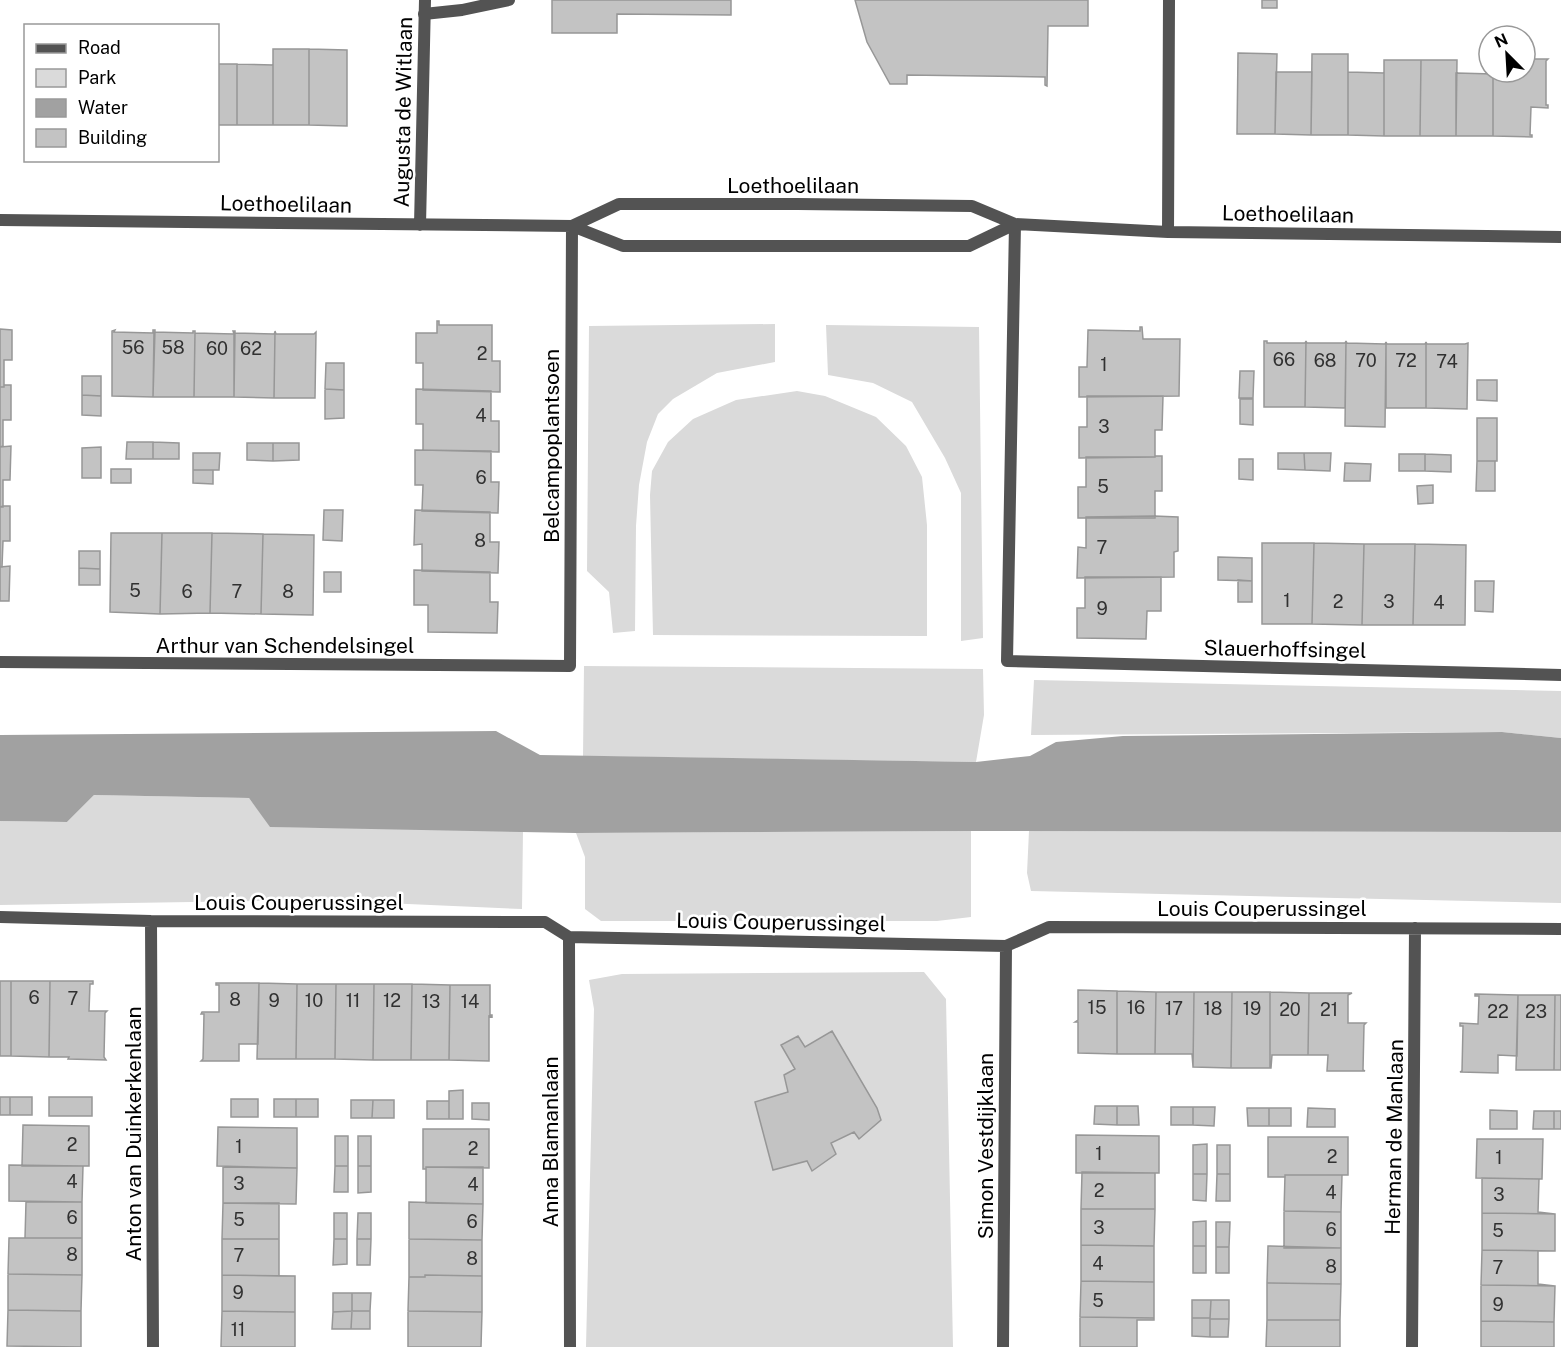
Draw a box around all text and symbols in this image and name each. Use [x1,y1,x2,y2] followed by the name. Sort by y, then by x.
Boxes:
[389,16,417,208] street label: Augusta de Witlaan
[24,24,219,162] legend
[1477,24,1537,84] north arrow
[1492,30,1511,52] text: N
[78,37,121,58] text: Road
[78,67,116,88] text: Park
[78,97,128,118] text: Water
[78,127,147,148] text: Building
[727,173,859,198] street label: Loethoelilaan
[220,190,352,218] street label: Loethoelilaan
[1222,200,1354,228] street label: Loethoelilaan
[122,337,144,358] house number: 56
[161,337,185,358] house number: 58
[206,338,228,359] house number: 60
[240,338,262,359] house number: 62
[477,343,487,364] house number: 2
[539,349,564,543] street label: Belcampoplantsoen
[1273,349,1295,370] house number: 66
[1314,350,1336,371] house number: 68
[1355,350,1377,371] house number: 70
[1395,350,1417,371] house number: 72
[1436,351,1458,372] house number: 74
[1100,354,1108,375] house number: 1
[475,405,487,426] house number: 4
[1098,416,1110,437] house number: 3
[475,467,487,488] house number: 6
[1097,476,1109,497] house number: 5
[474,530,486,551] house number: 8
[1097,537,1107,558] house number: 7
[129,580,141,601] house number: 5
[181,581,193,602] house number: 6
[232,581,242,602] house number: 7
[282,581,294,602] house number: 8
[1283,590,1291,611] house number: 1
[1333,591,1343,612] house number: 2
[1383,591,1395,612] house number: 3
[1433,592,1445,613] house number: 4
[1096,598,1108,619] house number: 9
[156,633,414,658] street label: Arthur van Schendelsingel
[1203,635,1367,663] street label: Slauerhoffsingel
[194,890,404,915] street label: Louis Couperussingel
[1157,896,1367,921] street label: Louis Couperussingel
[676,908,886,936] street label: Louis Couperussingel
[28,987,40,1008] house number: 6
[68,988,78,1009] house number: 7
[229,989,241,1010] house number: 8
[268,990,280,1011] house number: 9
[305,990,323,1011] house number: 10
[346,990,360,1011] house number: 11
[383,990,401,1011] house number: 12
[422,991,440,1012] house number: 13
[461,991,479,1012] house number: 14
[1088,997,1106,1018] house number: 15
[1127,997,1145,1018] house number: 16
[1165,998,1183,1019] house number: 17
[1204,998,1222,1019] house number: 18
[1243,998,1261,1019] house number: 19
[1279,999,1301,1020] house number: 20
[1320,999,1338,1020] house number: 21
[1487,1001,1509,1022] house number: 22
[1525,1001,1547,1022] house number: 23
[121,1006,146,1262] street label: Anton van Duinkerkenlaan
[1380,1039,1408,1235] street label: Herman de Manlaan
[973,1053,998,1239] street label: Simon Vestdijklaan
[538,1056,563,1228] street label: Anna Blamanlaan
[67,1134,77,1155] house number: 2
[235,1136,243,1157] house number: 1
[468,1138,478,1159] house number: 2
[1095,1143,1103,1164] house number: 1
[1327,1146,1337,1167] house number: 2
[1495,1147,1503,1168] house number: 1
[66,1171,78,1192] house number: 4
[233,1173,245,1194] house number: 3
[467,1174,479,1195] house number: 4
[1094,1180,1104,1201] house number: 2
[1325,1182,1337,1203] house number: 4
[1493,1184,1505,1205] house number: 3
[66,1207,78,1228] house number: 6
[233,1209,245,1230] house number: 5
[466,1211,478,1232] house number: 6
[1093,1217,1105,1238] house number: 3
[1325,1219,1337,1240] house number: 6
[1492,1220,1504,1241] house number: 5
[66,1244,78,1265] house number: 8
[234,1245,244,1266] house number: 7
[466,1248,478,1269] house number: 8
[1092,1253,1104,1274] house number: 4
[1325,1256,1337,1277] house number: 8
[1493,1257,1503,1278] house number: 7
[232,1282,244,1303] house number: 9
[1092,1290,1104,1311] house number: 5
[1492,1294,1504,1315] house number: 9
[231,1319,245,1340] house number: 11

